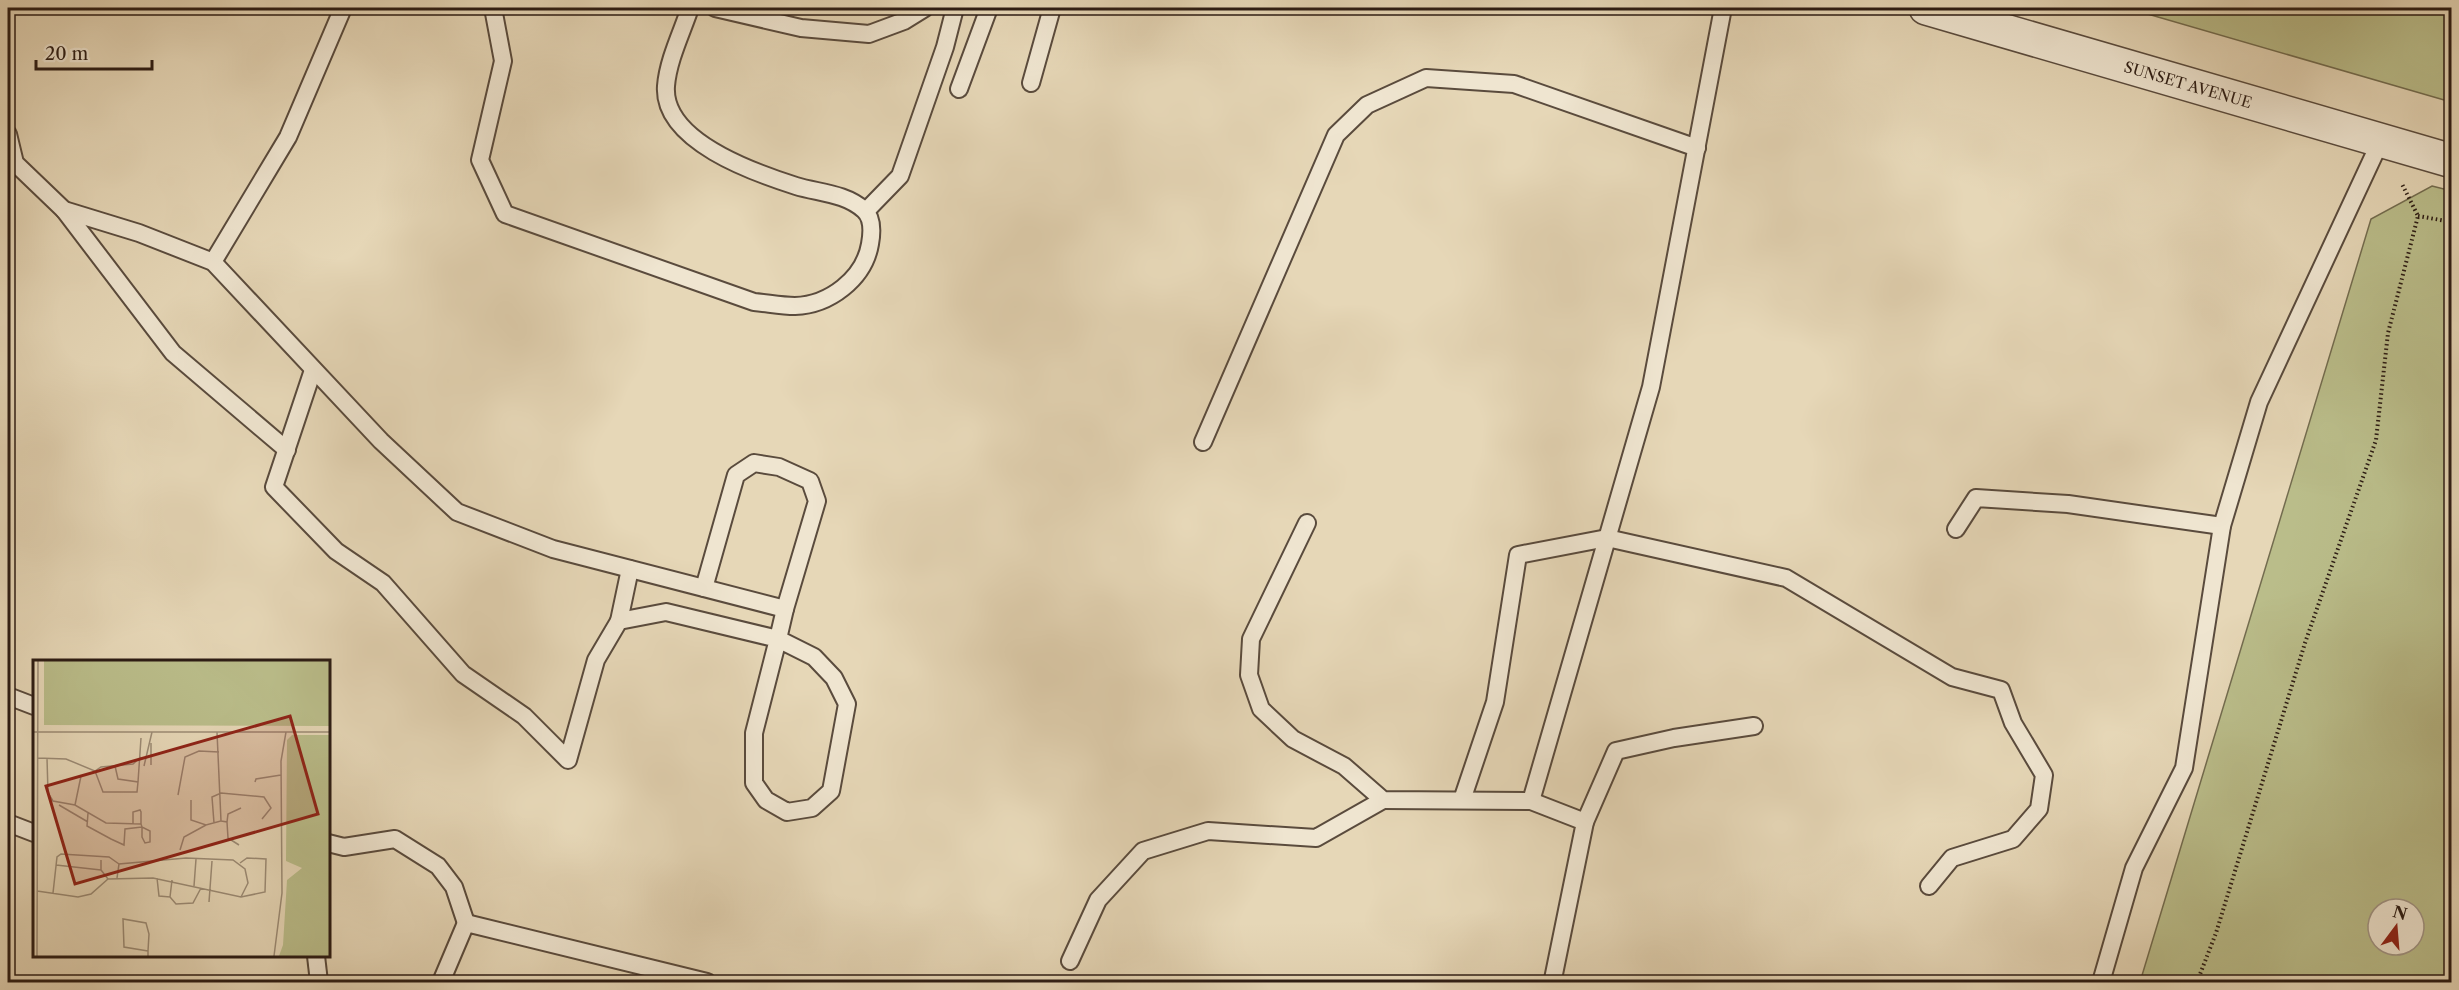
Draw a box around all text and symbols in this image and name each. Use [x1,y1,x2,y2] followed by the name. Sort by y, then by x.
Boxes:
[36,33,152,71] scale bar
[45,43,89,65] text: 20 m
[2122,57,2254,112] street label: SUNSET AVENUE
[33,660,330,957] inset map
[2366,897,2426,957] north arrow
[2391,901,2410,924] text: N

